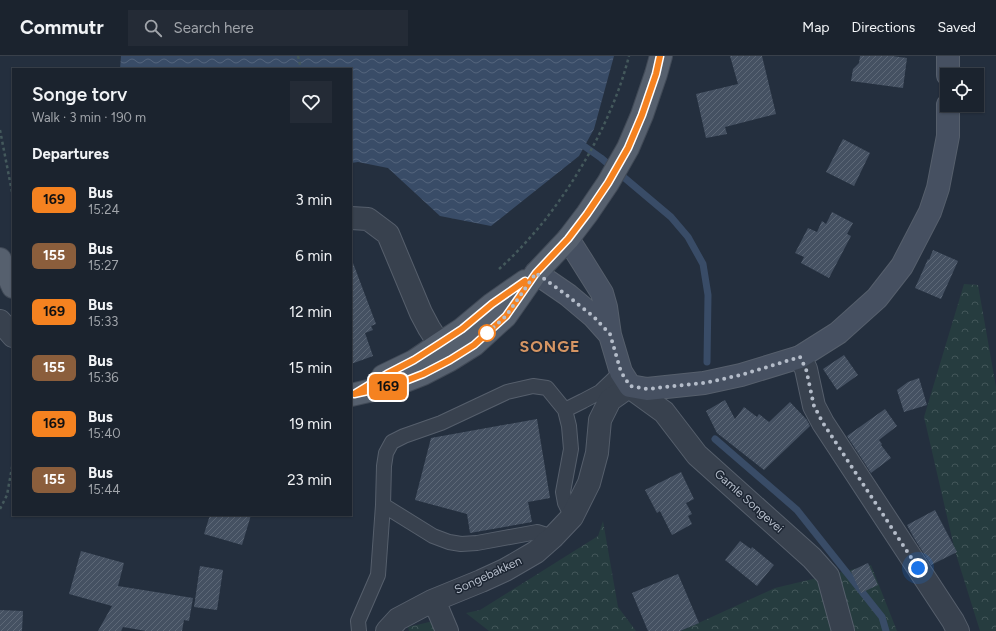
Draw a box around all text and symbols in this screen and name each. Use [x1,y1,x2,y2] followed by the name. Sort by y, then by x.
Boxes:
[128,10,408,46] search box
[20,16,104,39] text: Commutr
[142,17,164,39] icon: search
[174,19,254,37] text: Search here
[802,19,830,36] text: Map
[852,19,915,36] text: Directions
[937,19,976,36] text: Saved
[940,68,984,112] map controls
[940,68,984,112] button: locate
[290,81,332,123] button: heart
[32,83,127,106] text: Songe torv
[32,110,146,125] text: Walk · 3 min · 190 m
[32,145,109,163] text: Departures
[88,184,113,202] text: Bus
[43,191,65,208] text: 169
[296,191,332,209] text: 3 min
[88,202,119,217] text: 15:24
[88,240,113,258] text: Bus
[43,247,65,264] text: 155
[295,247,332,265] text: 6 min
[88,258,118,273] text: 15:27
[88,296,113,314] text: Bus
[43,303,65,320] text: 169
[289,303,332,321] text: 12 min
[88,314,118,329] text: 15:33
[478,324,496,342] unlabelled marker
[520,337,580,356] district label: SONGE
[88,352,113,370] text: Bus
[43,359,65,376] text: 155
[289,359,332,377] text: 15 min
[88,370,119,385] text: 15:36
[365,374,411,400] line badge: 169
[377,378,399,395] text: 169
[88,408,113,426] text: Bus
[43,415,65,432] text: 169
[289,415,332,433] text: 19 min
[88,426,121,441] text: 15:40
[88,464,113,482] text: Bus
[712,467,786,535] street label: Gamle Songevei
[43,471,65,488] text: 155
[287,471,332,489] text: 23 min
[88,482,120,497] text: 15:44
[452,553,524,597] street label: Songebakken
[908,558,928,578] your location

